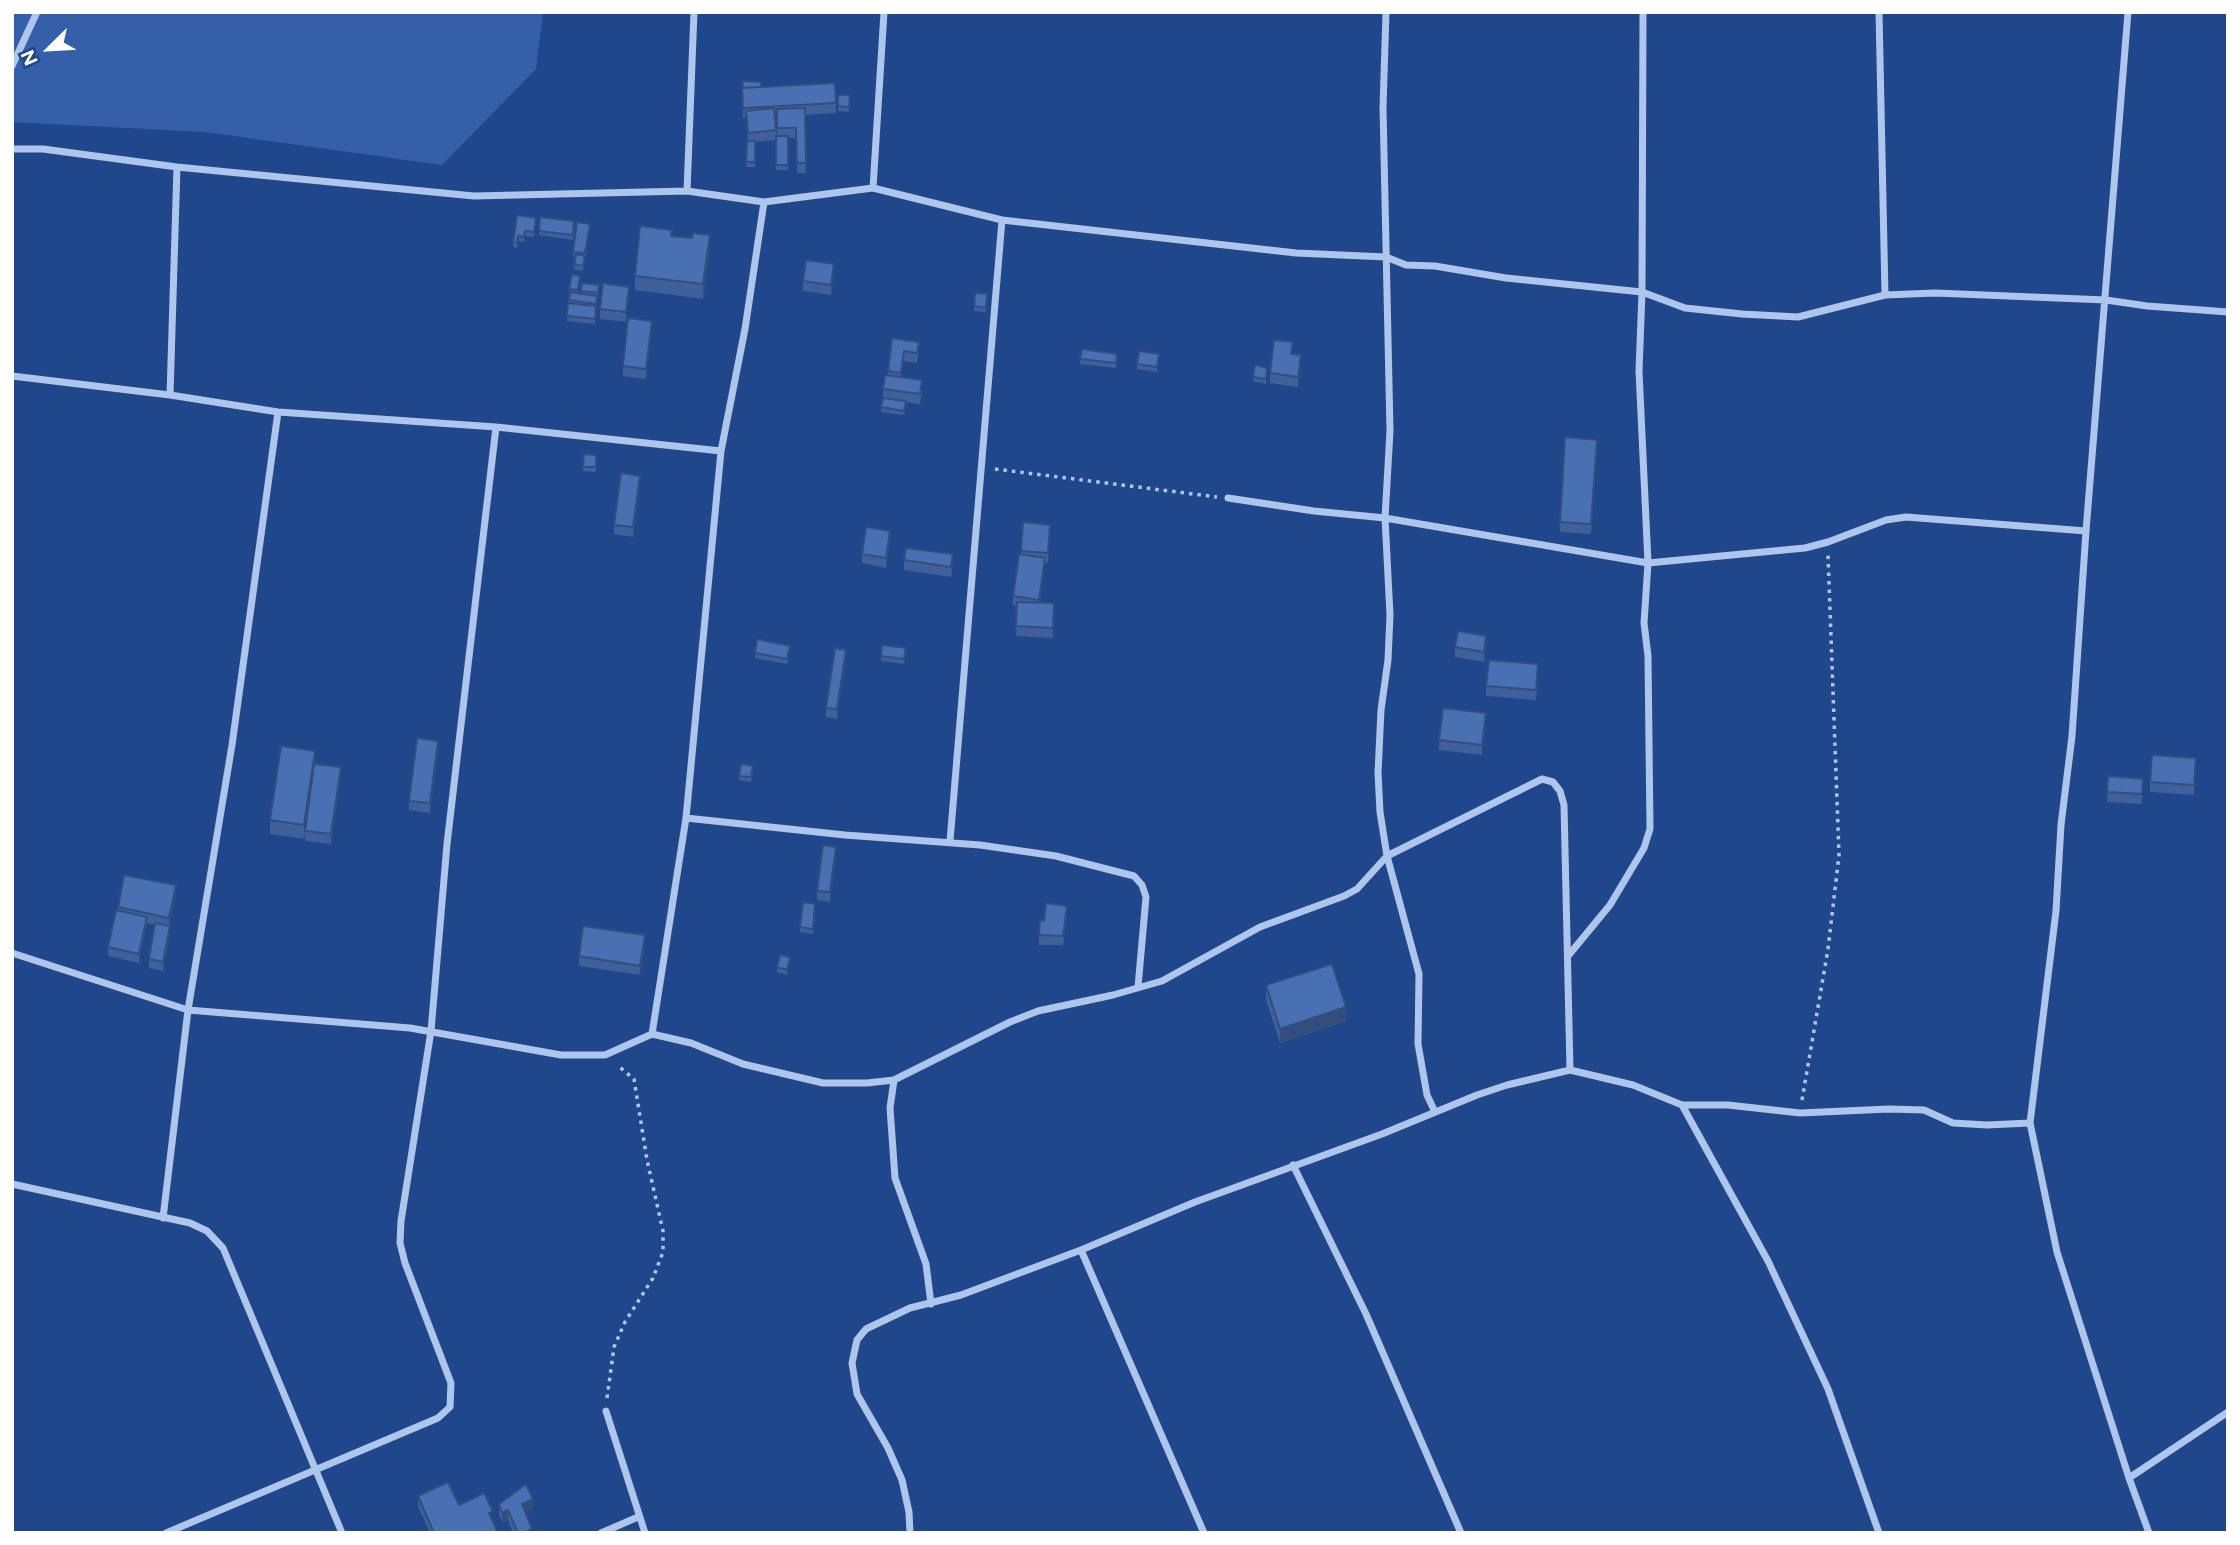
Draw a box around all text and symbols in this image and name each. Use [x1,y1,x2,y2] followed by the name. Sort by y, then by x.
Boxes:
[14,14,84,84] north arrow
[16,46,43,69] text: N

